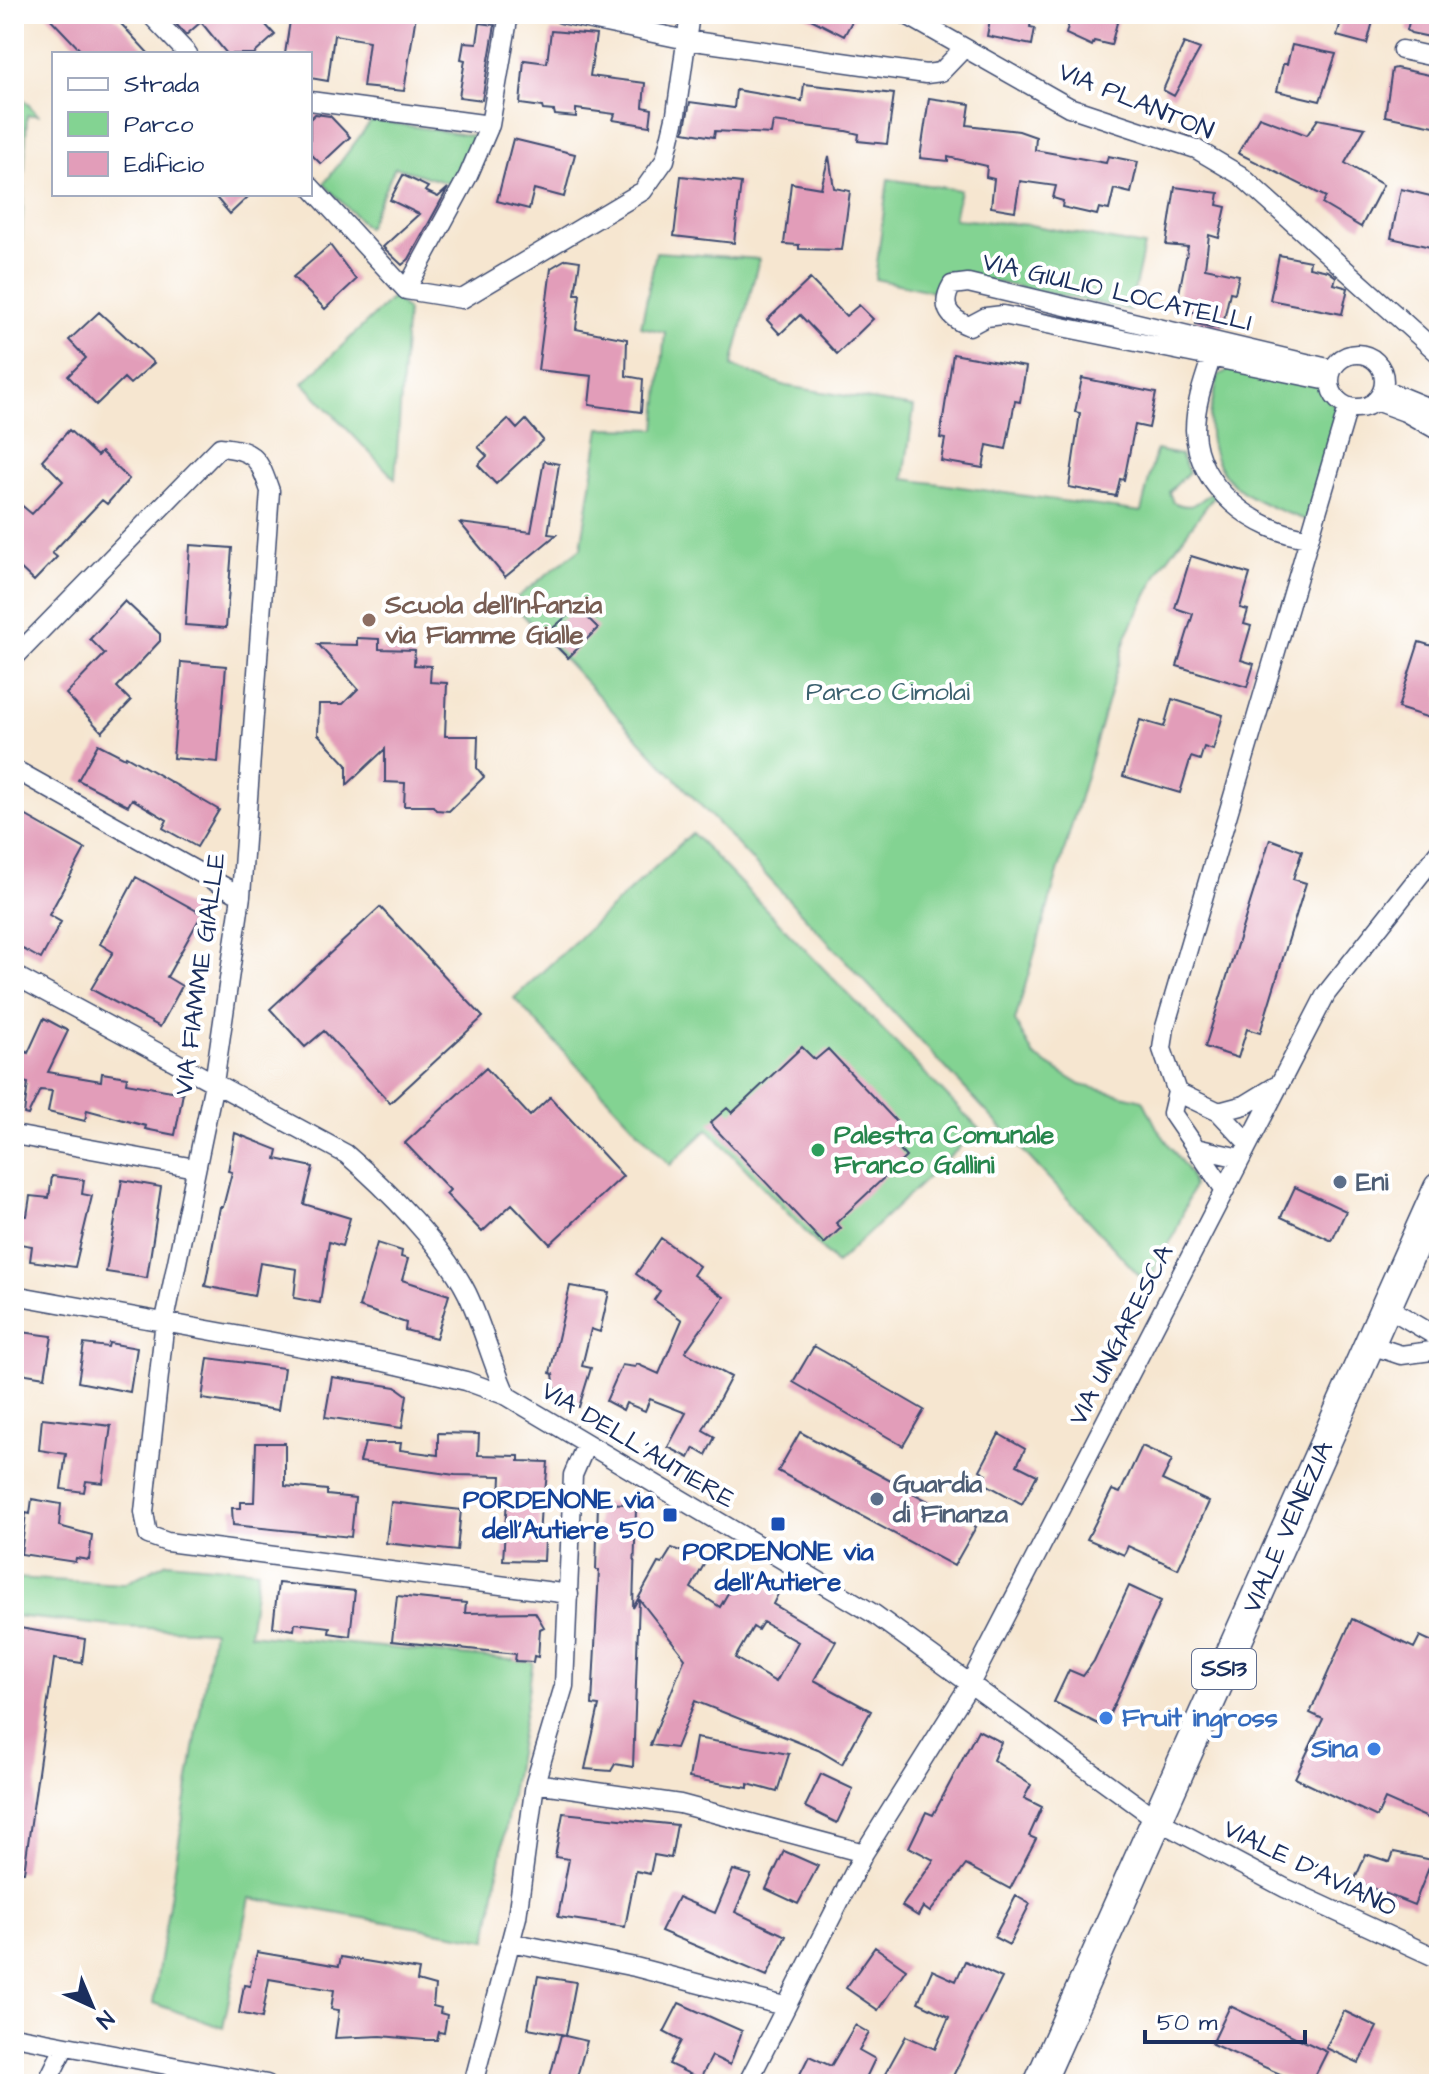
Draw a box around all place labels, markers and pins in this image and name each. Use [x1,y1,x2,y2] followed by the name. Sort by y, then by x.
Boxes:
[384,587,603,653] place label: Scuola dell'Infanzia via Fiamme Gialle
[360,611,378,629] marker: Scuola dell'Infanzia via Fiamme Gialle
[834,1117,1054,1183] place label: Palestra Comunale Franco Gallini
[809,1141,827,1159] marker: Palestra Comunale Franco Gallini
[1356,1164,1388,1200] place label: Eni
[1331,1173,1349,1191] marker: Eni
[892,1466,1009,1532] place label: Guardia di Finanza
[463,1482,655,1548] place label: PORDENONE via dell'Autiere 50
[868,1490,886,1508] marker: Guardia di Finanza
[661,1506,679,1524] marker: PORDENONE via dell'Autiere 50
[769,1515,787,1533] marker: PORDENONE via dell'Autiere
[682,1534,874,1600] place label: PORDENONE via dell'Autiere
[1122,1700,1278,1739] place label: Fruit ingross
[1097,1709,1115,1727] marker: Fruit ingross
[1310,1731,1359,1767] place label: Sina
[1365,1740,1383,1758] marker: Sina

